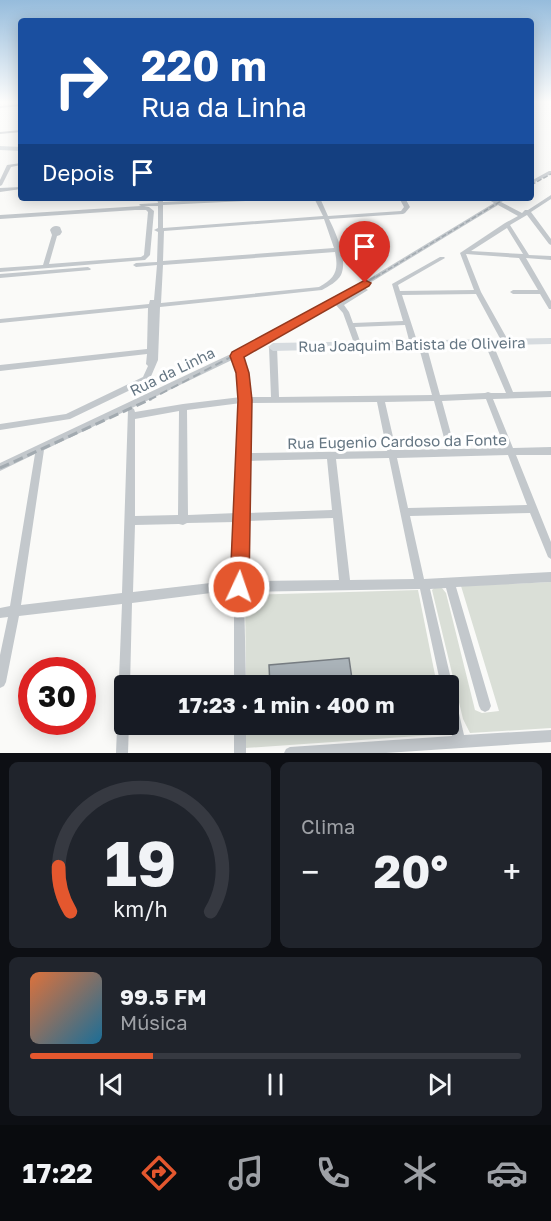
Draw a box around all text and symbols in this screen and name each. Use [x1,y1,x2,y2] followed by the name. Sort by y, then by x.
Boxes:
[141,40,267,90] text: 220 m
[42,42,120,120] icon: right
[141,91,307,123] text: Rua da Linha
[126,156,159,189] icon: arrive
[42,159,114,186] text: Depois
[339,221,390,283] pin
[348,230,381,263] icon: arrive
[298,333,526,355] street label: Rua Joaquim Batista de Oliveira
[127,343,217,399] street label: Rua da Linha
[287,430,507,452] street label: Rua Eugenio Cardoso da Fonte
[207,555,271,619] position arrow
[18,657,96,735] speed limit sign: 30
[179,691,394,718] text: 17:23 · 1 min · 400 m
[301,814,355,838] text: Clima
[104,825,176,900] text: 19
[374,844,448,898] text: 20°
[301,852,319,891] text: −
[503,852,521,891] text: +
[113,896,167,922] text: km/h
[120,983,207,1010] text: 99.5 FM
[120,1010,187,1034] text: Música
[95,1068,128,1101] icon: previous
[259,1068,292,1101] icon: pause
[423,1068,456,1101] icon: next
[138,1152,180,1194] icon: directions
[225,1152,267,1194] icon: music
[312,1152,354,1194] icon: phone
[399,1152,441,1194] icon: climate
[486,1152,528,1194] icon: car
[23,1157,93,1189] text: 17:22

